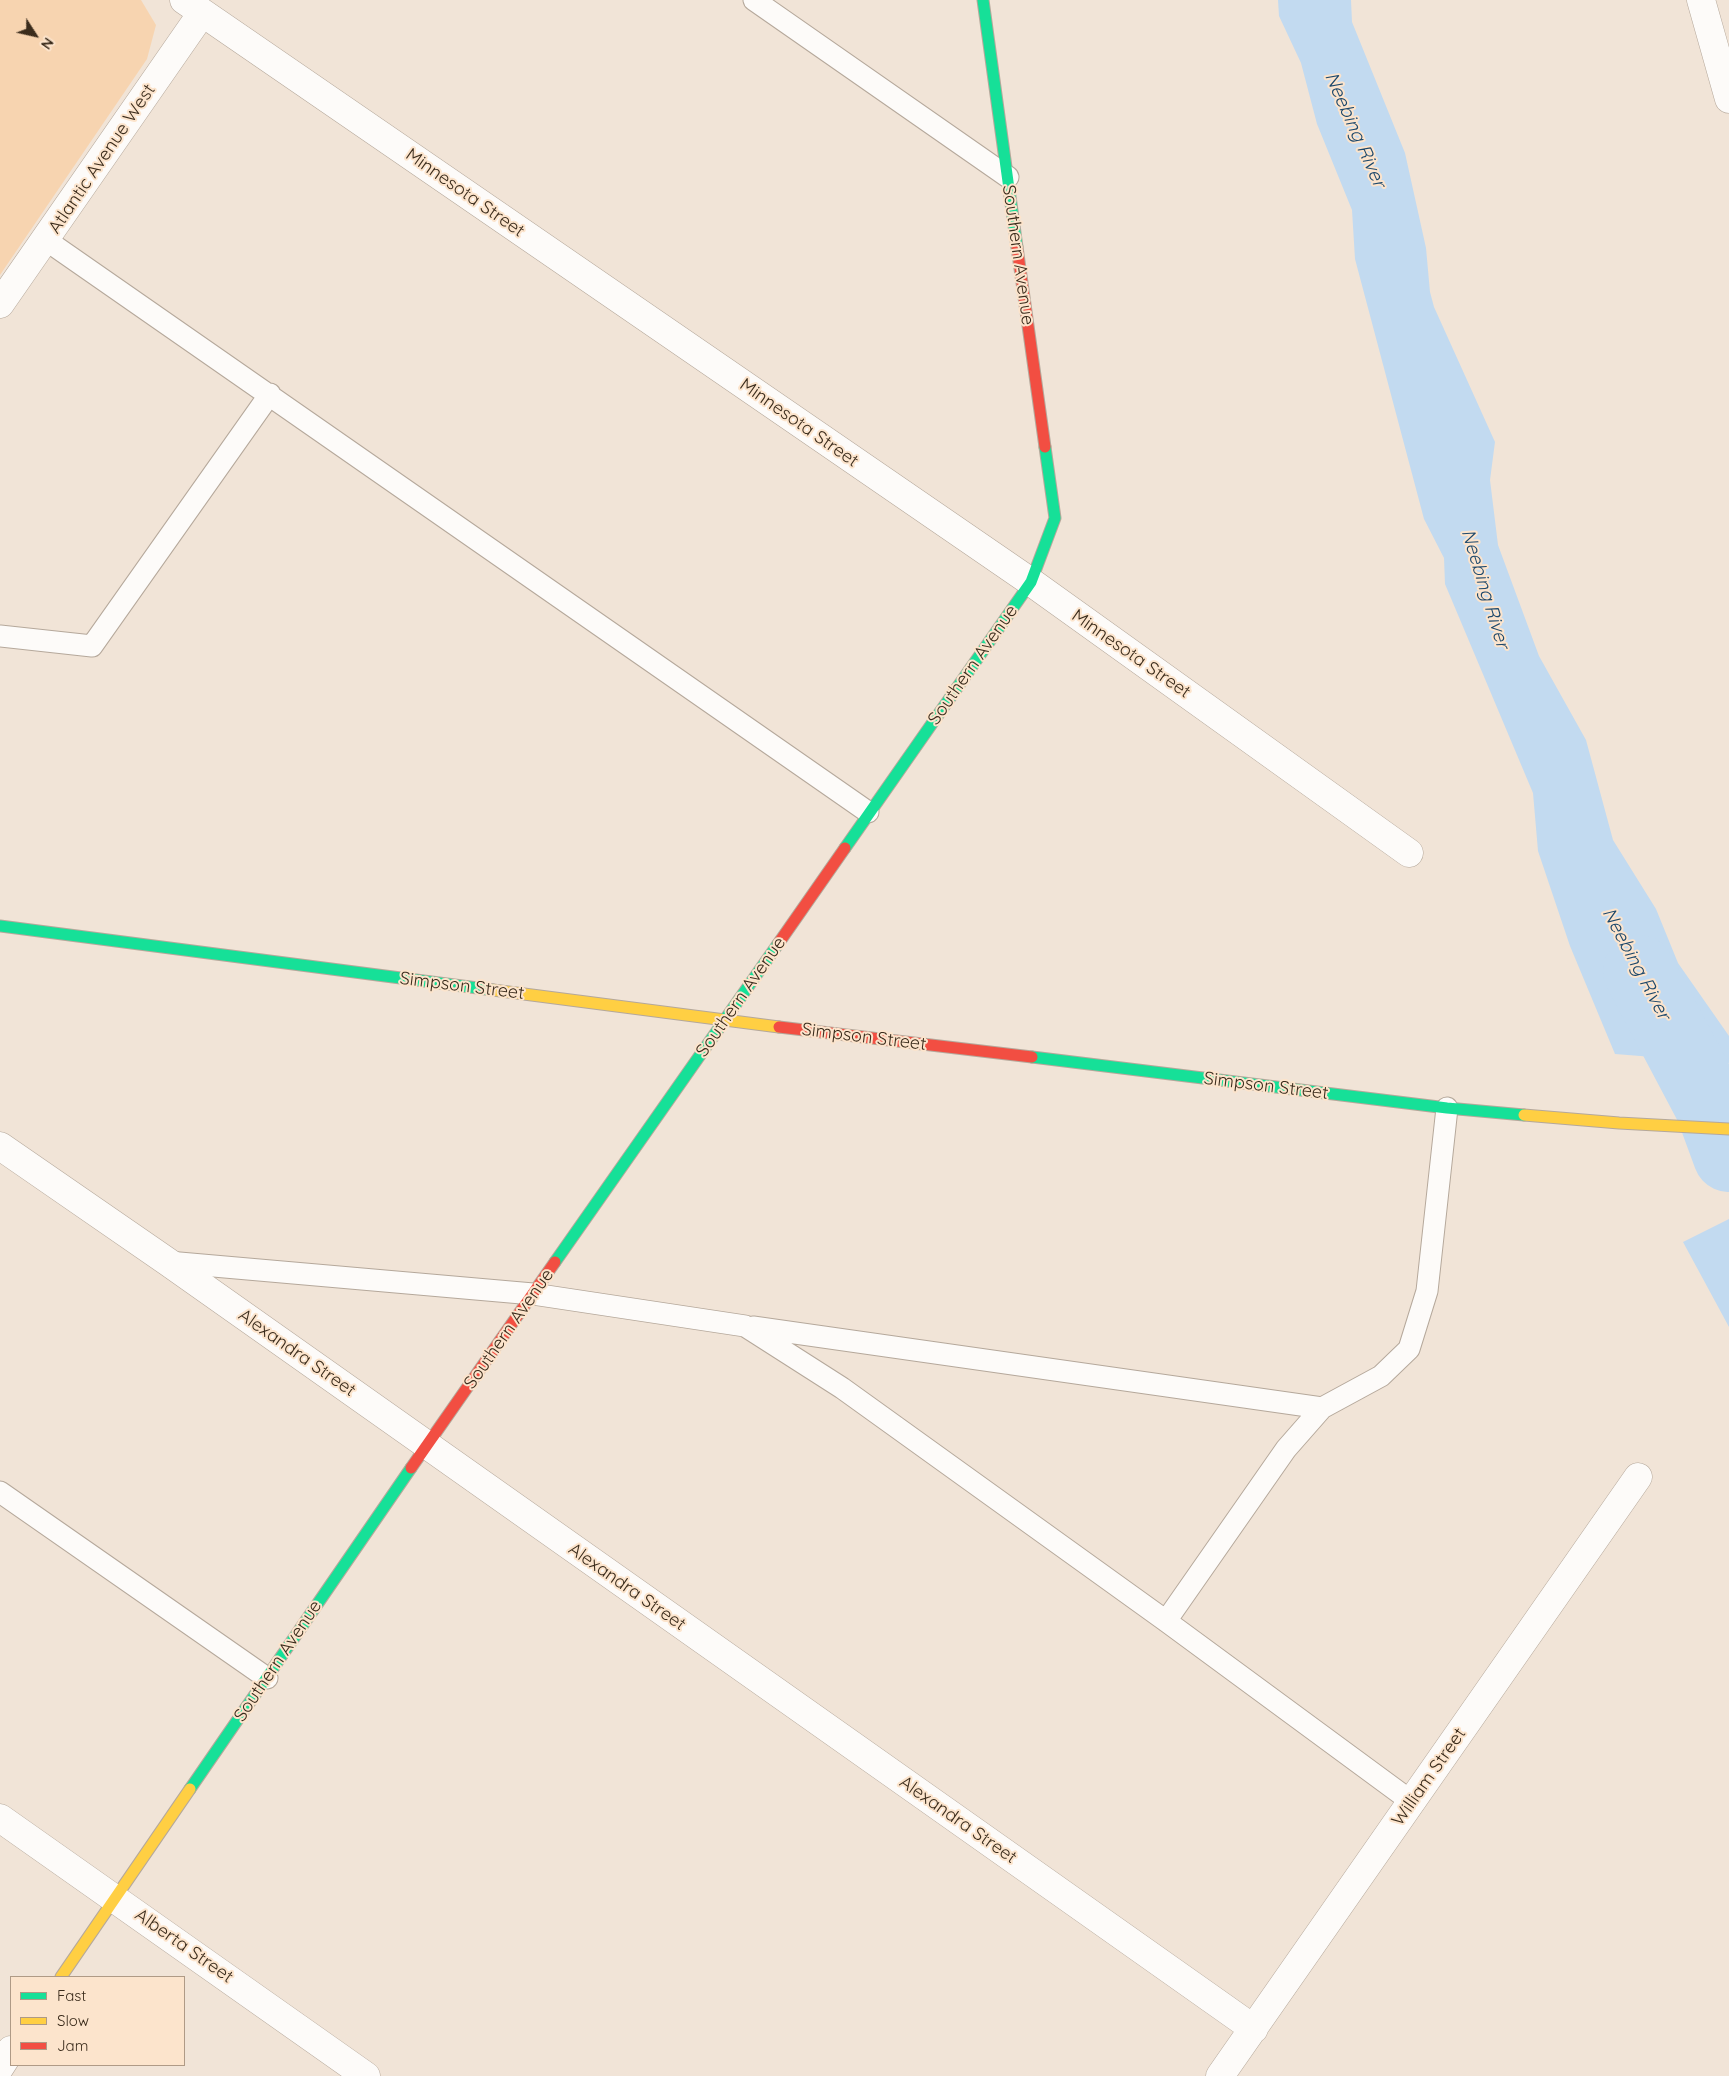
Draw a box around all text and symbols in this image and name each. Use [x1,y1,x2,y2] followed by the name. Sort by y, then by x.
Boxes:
[10,10,60,60] north arrow
[37,34,58,53] text: N
[1319,69,1391,191] water label: Neebing River
[44,80,160,238] street label: Atlantic Avenue West
[401,144,529,242] street label: Minnesota Street
[997,183,1039,327] street label: Southern Avenue
[735,374,863,472] street label: Minnesota Street
[1456,527,1514,651] water label: Neebing River
[924,601,1022,729] street label: Southern Avenue
[1067,605,1195,703] street label: Minnesota Street
[1597,904,1675,1024] water label: Neebing River
[692,933,790,1061] street label: Southern Avenue
[399,968,525,1004] street label: Simpson Street
[801,1019,927,1055] street label: Simpson Street
[1203,1068,1329,1104] street label: Simpson Street
[460,1265,558,1393] street label: Southern Avenue
[234,1304,360,1402] street label: Alexandra Street
[564,1538,690,1636] street label: Alexandra Street
[229,1596,327,1726] street label: Southern Avenue
[1387,1724,1471,1830] street label: William Street
[895,1771,1021,1869] street label: Alexandra Street
[131,1904,237,1988] street label: Alberta Street
[10,1976,185,2066] legend
[57,1986,86,2005] text: Fast
[57,2011,89,2030] text: Slow
[57,2036,88,2055] text: Jam

